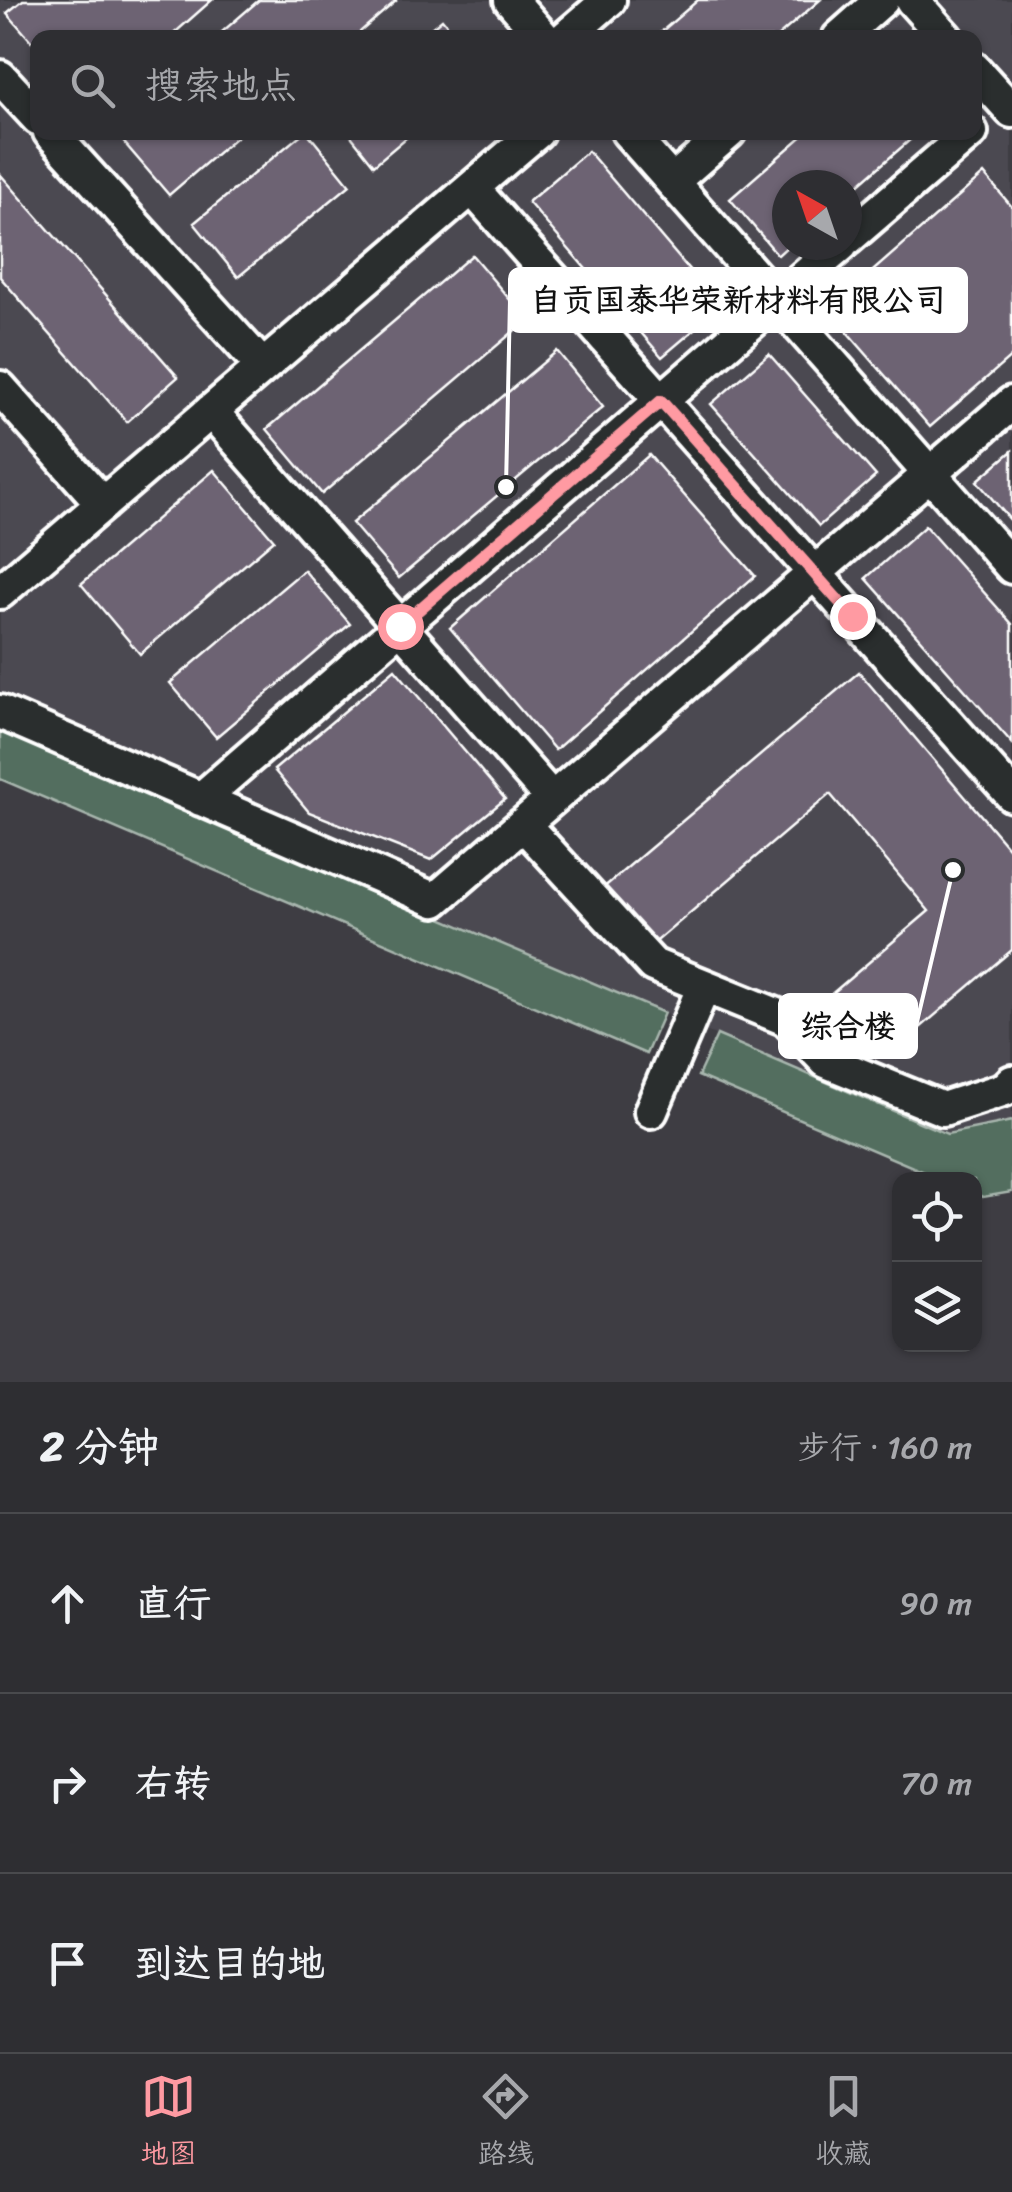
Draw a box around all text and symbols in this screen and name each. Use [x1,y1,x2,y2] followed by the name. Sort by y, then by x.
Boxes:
[30,30,982,140] search box
[145,52,297,119] text: 搜索地点
[65,58,120,113] icon: search
[772,170,862,260] north arrow
[510,269,966,331] callout: 自贡国泰华荣新材料有限公司
[530,272,946,329] text: 自贡国泰华荣新材料有限公司
[830,594,876,640] route end
[378,604,424,650] route start
[780,995,916,1057] callout: 综合楼
[800,998,896,1055] text: 综合楼
[892,1172,982,1352] map controls
[892,1172,982,1262] button: locate
[892,1262,982,1352] button: layers
[40,1410,159,1484] text: 2 分钟
[798,1419,972,1476] text: 步行 · 160 m
[135,1570,211,1637] text: 直行
[899,1575,972,1632] text: 90 m
[40,1576,95,1631] icon: ahead
[135,1750,211,1817] text: 右转
[901,1755,972,1812] text: 70 m
[40,1756,95,1811] icon: right
[135,1930,325,1997] text: 到达目的地
[40,1936,95,1991] icon: arrive
[141,2069,197,2178] tab: 地图
[478,2069,534,2178] tab: 路线
[815,2069,871,2178] tab: 收藏

